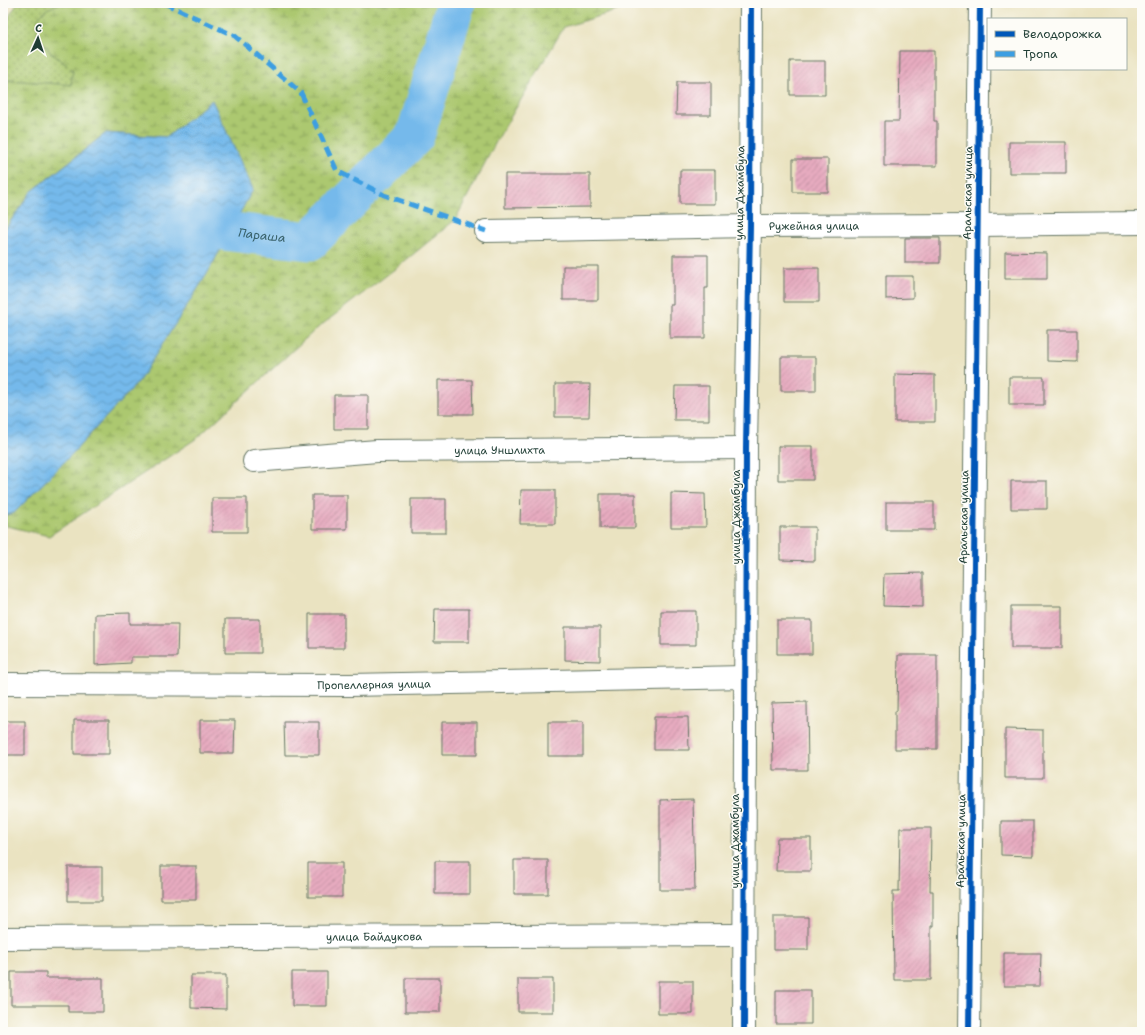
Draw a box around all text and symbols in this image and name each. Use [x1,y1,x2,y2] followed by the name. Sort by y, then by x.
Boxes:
[18,18,58,58] north arrow
[987,18,1127,70] legend
[35,21,43,36] text: С
[1023,26,1102,42] text: Велодорожка
[1023,46,1058,62] text: Тропа
[732,145,748,241] street label: улица Джамбула
[960,146,976,240] street label: Аральская улица
[769,218,859,233] street label: Ружейная улица
[237,225,287,246] water label: Параша
[454,442,545,458] street label: улица Уншлихта
[729,469,744,564] street label: улица Джамбула
[956,470,972,564] street label: Аральская улица
[317,676,431,693] street label: Пропеллерная улица
[728,793,743,888] street label: улица Джамбула
[953,794,969,888] street label: Аральская улица
[326,929,422,944] street label: улица Байдукова

